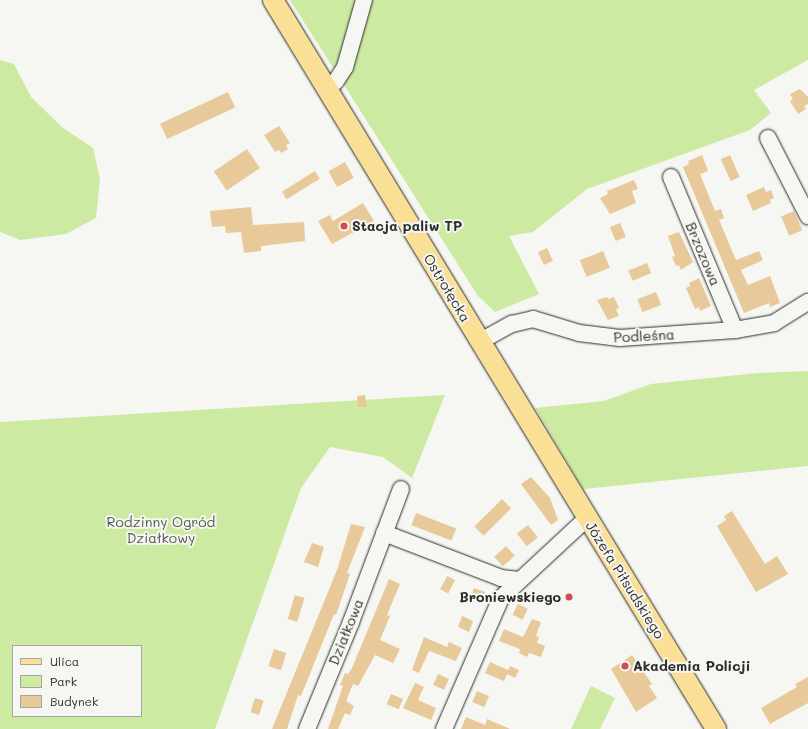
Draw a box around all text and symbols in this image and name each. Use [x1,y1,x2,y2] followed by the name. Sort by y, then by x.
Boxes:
[352,218,462,234] place label: Stacja paliw TP
[682,220,724,288] street label: Brzozowa
[339,221,349,231] marker: Stacja paliw TP
[420,251,474,325] street label: Ostrołęcka
[613,326,675,346] street label: Podleśna
[107,514,215,546] park label: Rodzinny Ogród Działkowy
[582,518,668,642] street label: Józefa Piłsudskiego
[459,589,561,605] place label: Broniewskiego
[564,592,574,602] marker: Broniewskiego
[325,596,367,668] street label: Działkowa
[12,645,142,717] legend
[50,653,79,669] text: Ulica
[633,658,751,674] place label: Akademia Policji
[620,661,630,671] marker: Akademia Policji
[50,673,77,689] text: Park
[50,693,98,709] text: Budynek

